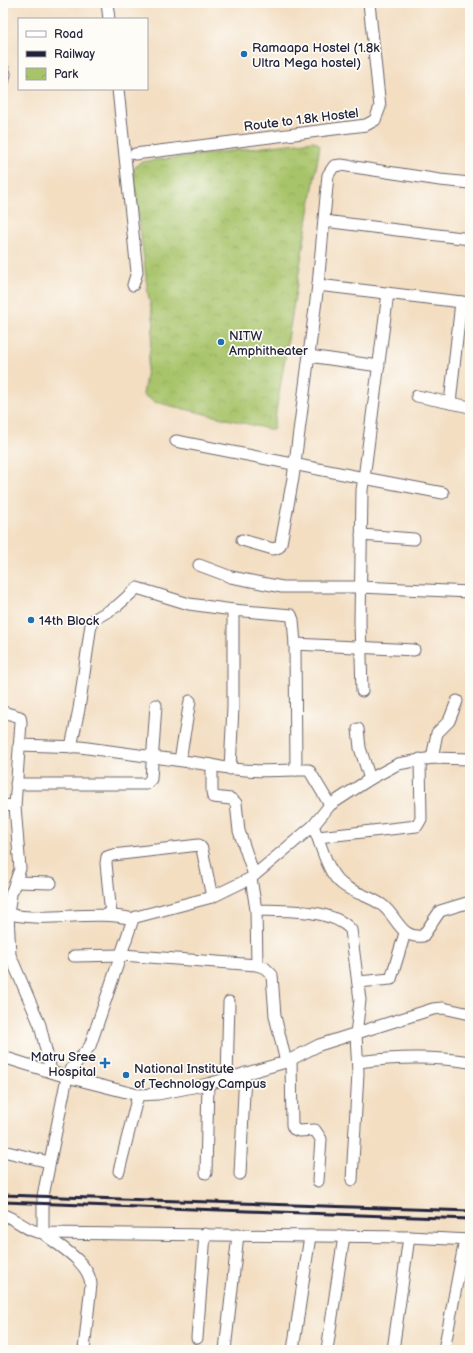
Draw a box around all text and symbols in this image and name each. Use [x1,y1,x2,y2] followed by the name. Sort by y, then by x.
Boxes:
[18,18,148,90] legend
[54,27,83,42] text: Road
[252,40,380,71] place label: Ramaapa Hostel (1.8k Ultra Mega hostel)
[54,47,96,62] text: Railway
[239,49,249,59] marker: Ramaapa Hostel (1.8k Ultra Mega hostel)
[54,67,78,82] text: Park
[243,105,360,135] street label: Route to 1.8k Hostel
[229,328,308,359] place label: NITW Amphitheater
[216,337,226,347] marker: NITW Amphitheater
[39,613,100,629] place label: 14th Block
[26,615,36,625] marker: 14th Block
[31,1049,96,1080] place label: Matru Sree Hospital
[99,1057,111,1069] marker: Matru Sree Hospital
[134,1061,267,1092] place label: National Institute of Technology Campus
[121,1070,131,1080] marker: National Institute of Technology Campus

